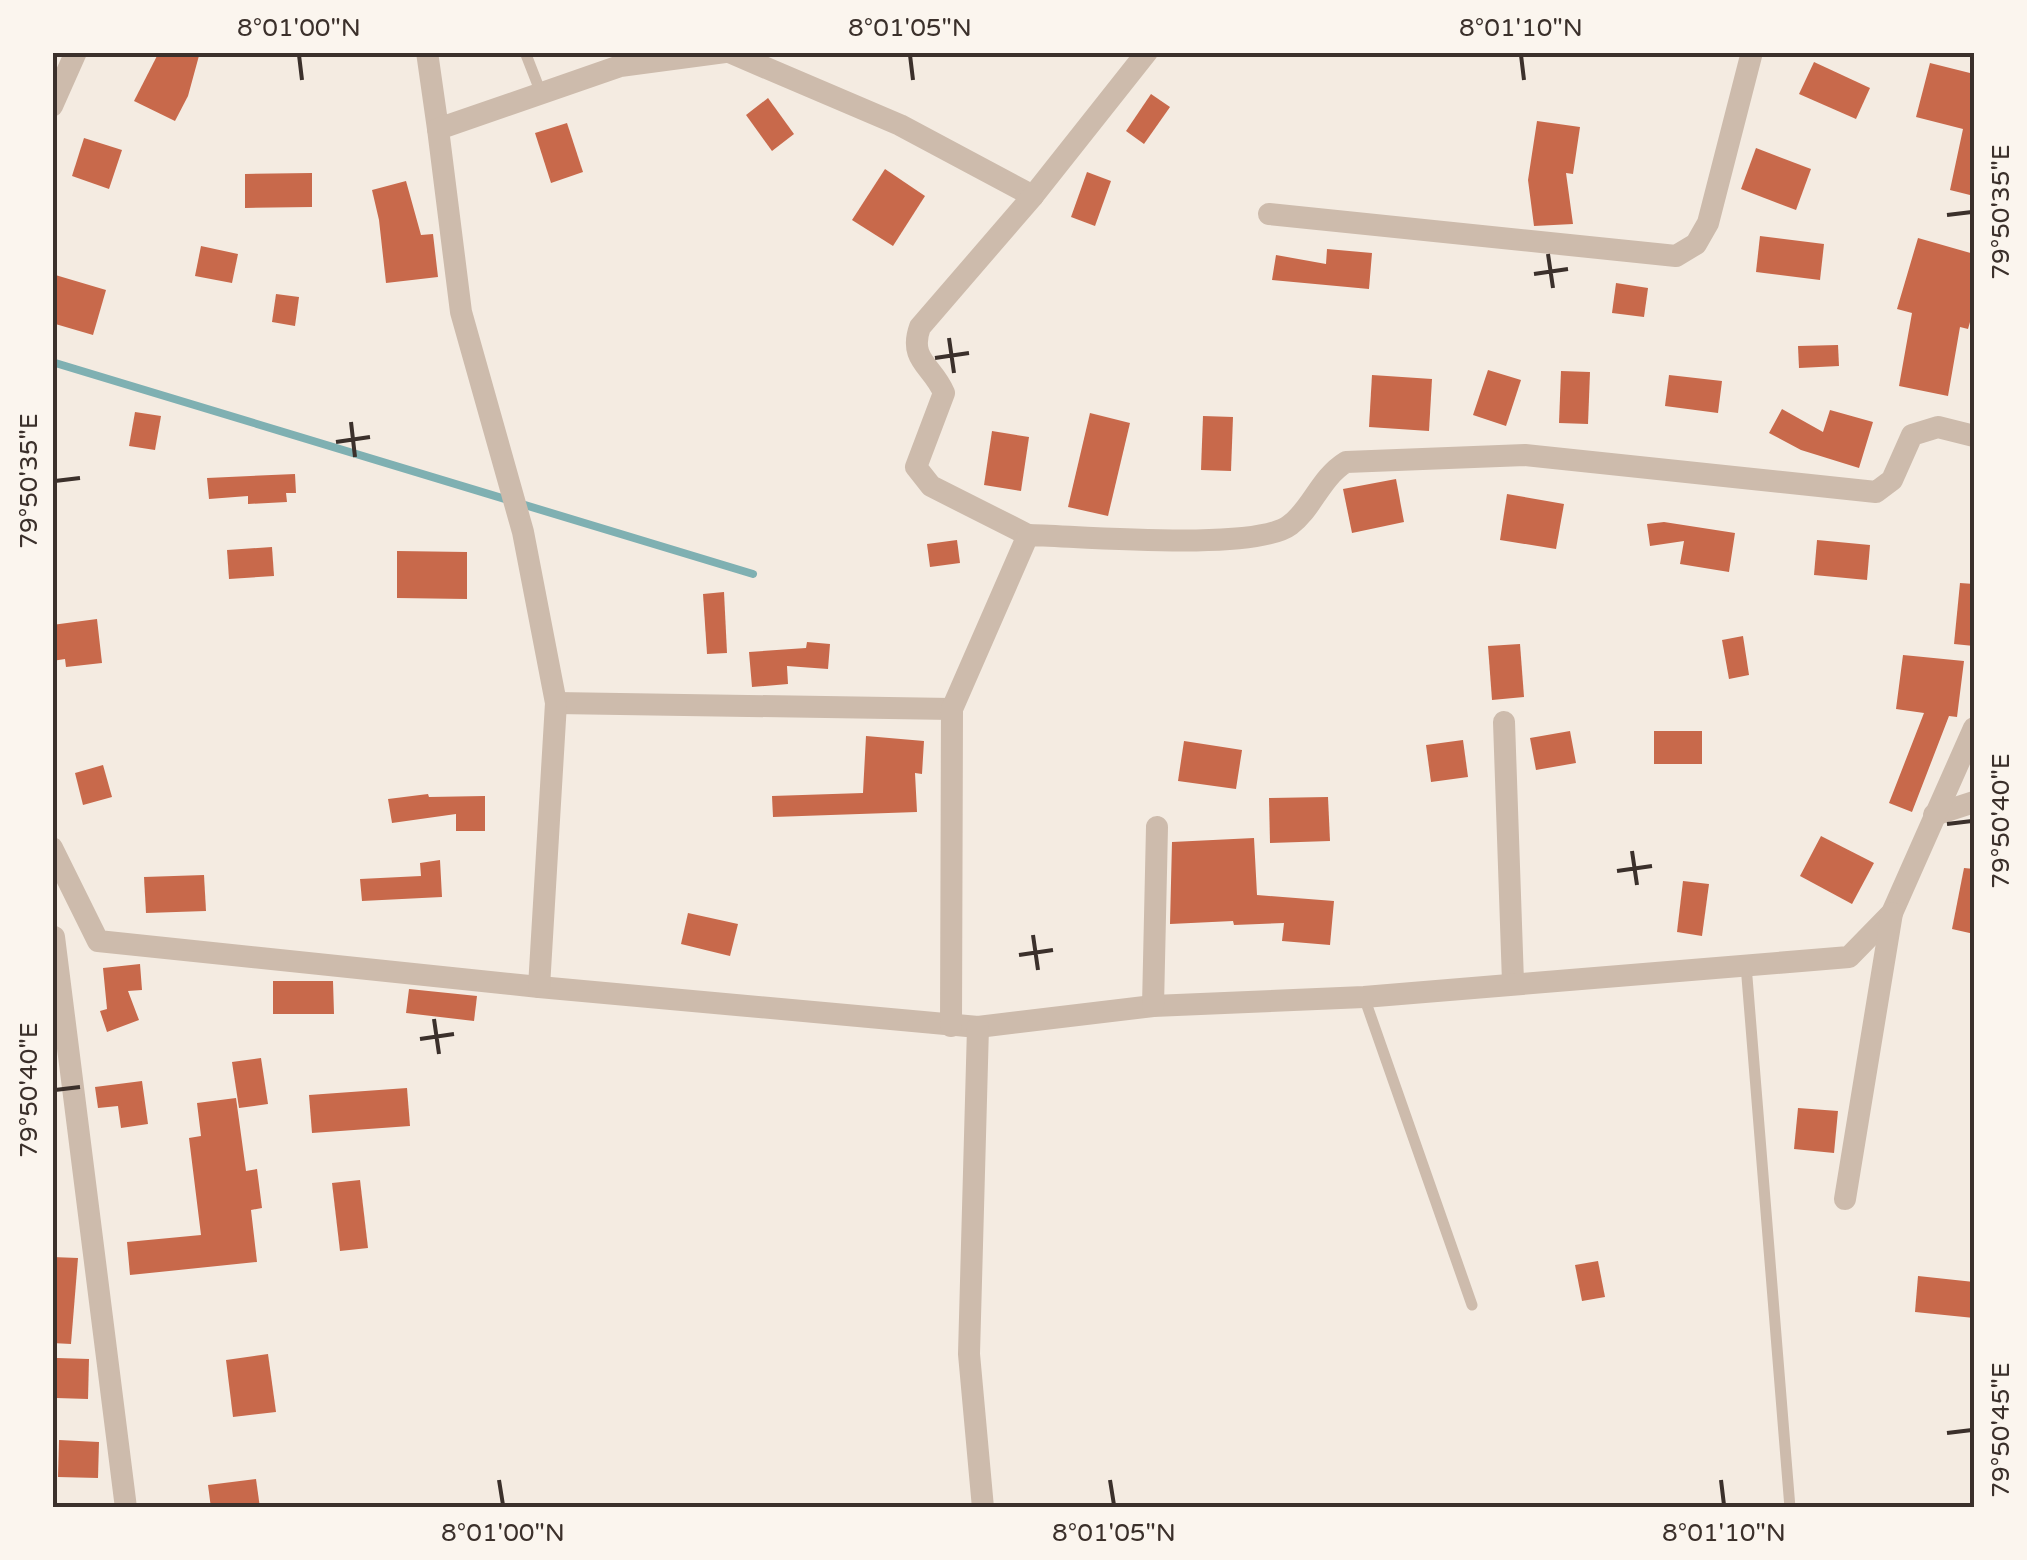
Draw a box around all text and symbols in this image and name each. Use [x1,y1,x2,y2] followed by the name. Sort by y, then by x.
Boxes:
[237,13,361,43] text: 8°01'00"N
[848,13,972,43] text: 8°01'05"N
[1459,13,1583,43] text: 8°01'10"N
[1986,144,2016,280] text: 79°50'35"E
[14,413,44,549] text: 79°50'35"E
[1986,753,2016,889] text: 79°50'40"E
[14,1022,44,1158] text: 79°50'40"E
[1986,1362,2016,1498] text: 79°50'45"E
[441,1518,565,1548] text: 8°01'00"N
[1052,1518,1176,1548] text: 8°01'05"N
[1662,1518,1786,1548] text: 8°01'10"N

